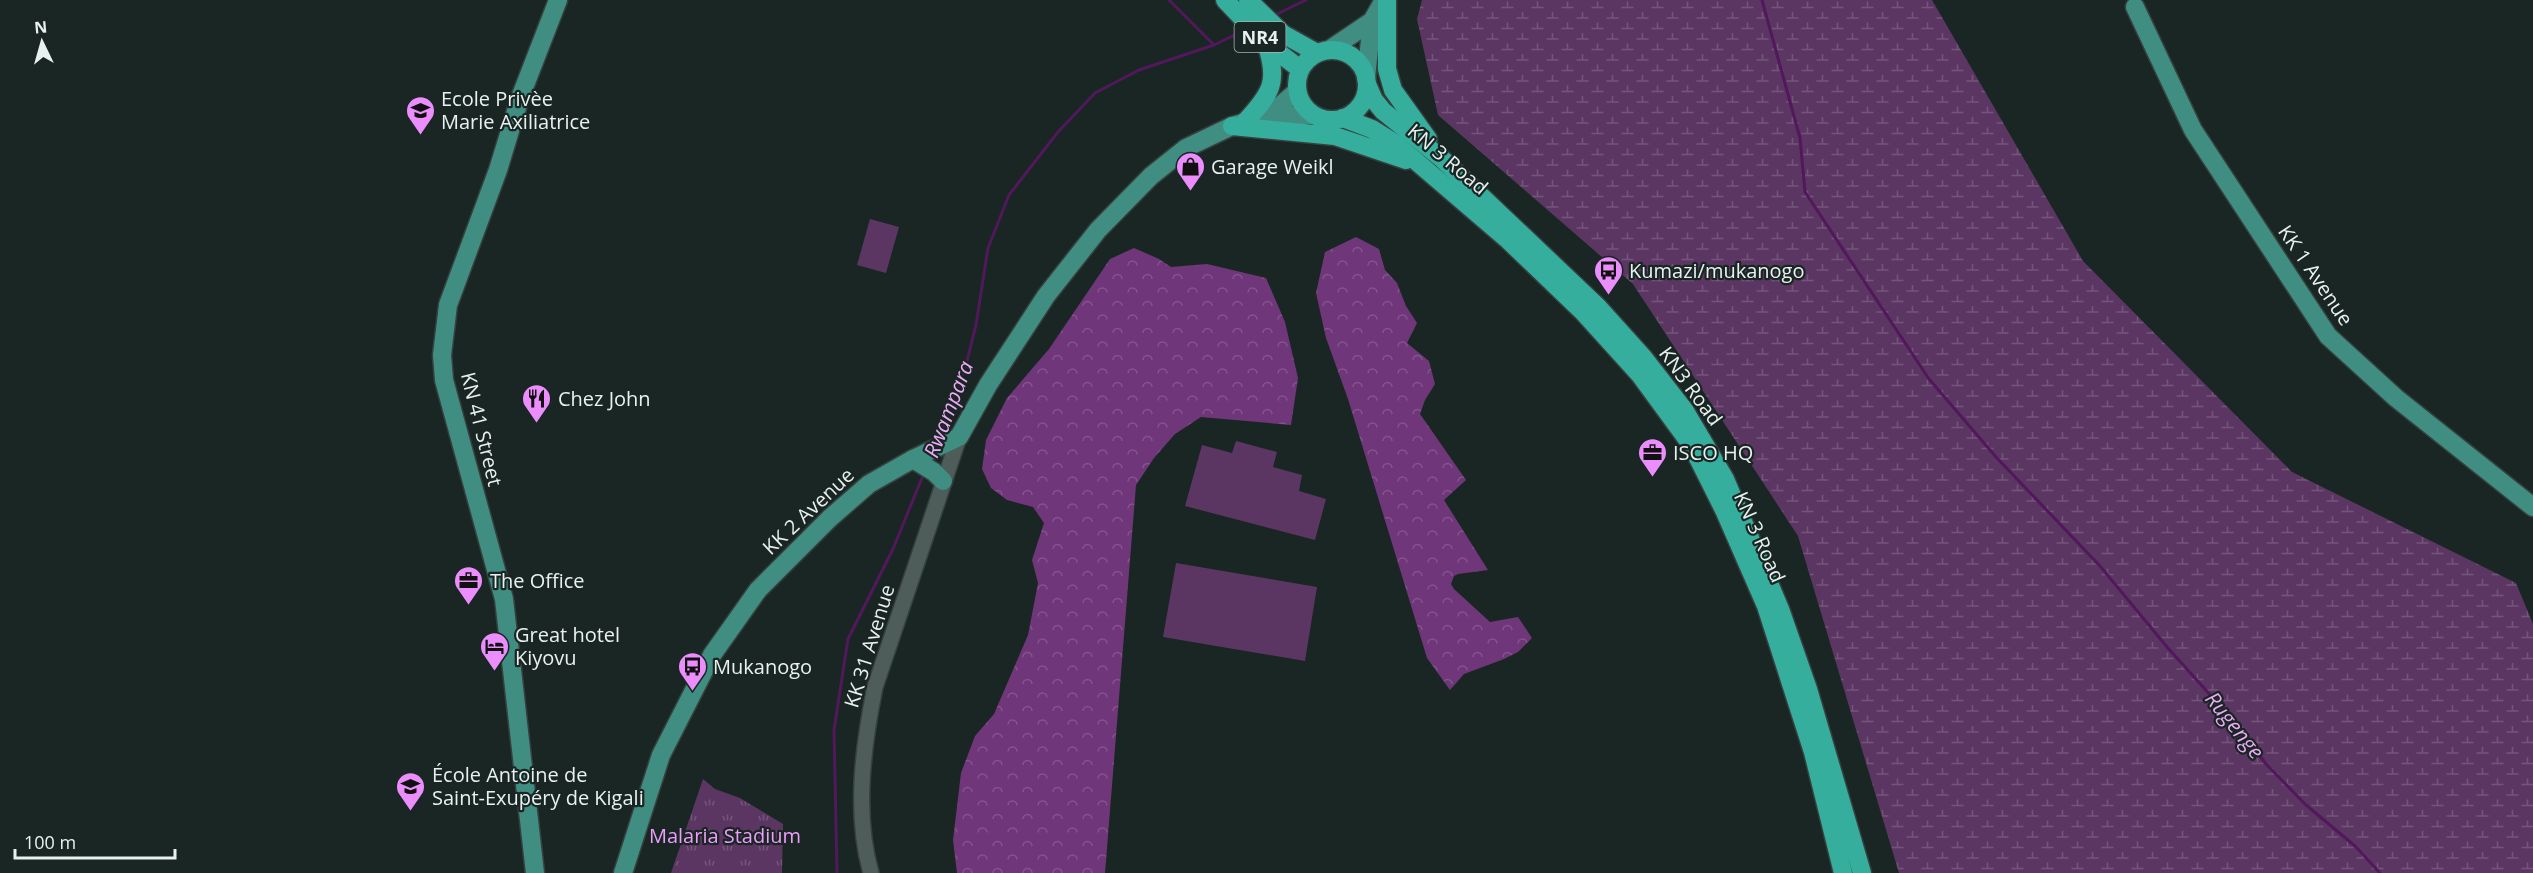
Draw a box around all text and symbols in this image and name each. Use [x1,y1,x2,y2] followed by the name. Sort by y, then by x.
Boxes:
[12,12,72,72] north arrow
[33,16,48,39] text: N
[1234,22,1286,52] road number: NR4
[441,85,590,135] place label: Ecole Privèe Marie Axiliatrice
[404,94,436,136] school or university icon: Ecole Privèe Marie Axiliatrice
[1402,118,1494,200] street label: KN 3 Road
[1174,150,1206,192] shop icon: Garage Weikl
[1211,153,1334,180] place label: Garage Weikl
[2272,219,2360,331] street label: KK 1 Avenue
[1592,254,1624,296] bus stop icon: Kumazi/mukanogo
[1629,257,1805,284] place label: Kumazi/mukanogo
[1653,341,1729,431] street label: KN3 Road
[917,357,979,461] water label: Rwampara
[455,369,509,489] street label: KN 41 Street
[521,382,553,424] restaurant icon: Chez John
[558,385,651,412] place label: Chez John
[1636,436,1668,478] office icon: ISCO HQ
[1673,439,1753,466] place label: ISCO HQ
[756,462,860,560] street label: KK 2 Avenue
[1728,487,1792,587] street label: KN 3 Road
[453,564,485,606] office icon: The Office
[490,567,585,594] place label: The Office
[837,581,901,711] street label: KK 31 Avenue
[515,621,620,671] place label: Great hotel Kiyovu
[478,630,510,672] hotel icon: Great hotel Kiyovu
[676,650,708,692] bus stop icon: Mukanogo
[713,653,812,680] place label: Mukanogo
[2199,686,2271,764] water label: Rugenge
[432,761,644,811] place label: École Antoine de Saint-Exupéry de Kigali
[395,770,427,812] school or university icon: École Antoine de Saint-Exupéry de Kigali
[15,822,176,860] scale bar
[649,822,801,849] park label: Malaria Stadium
[24,830,76,854] text: 100 m

